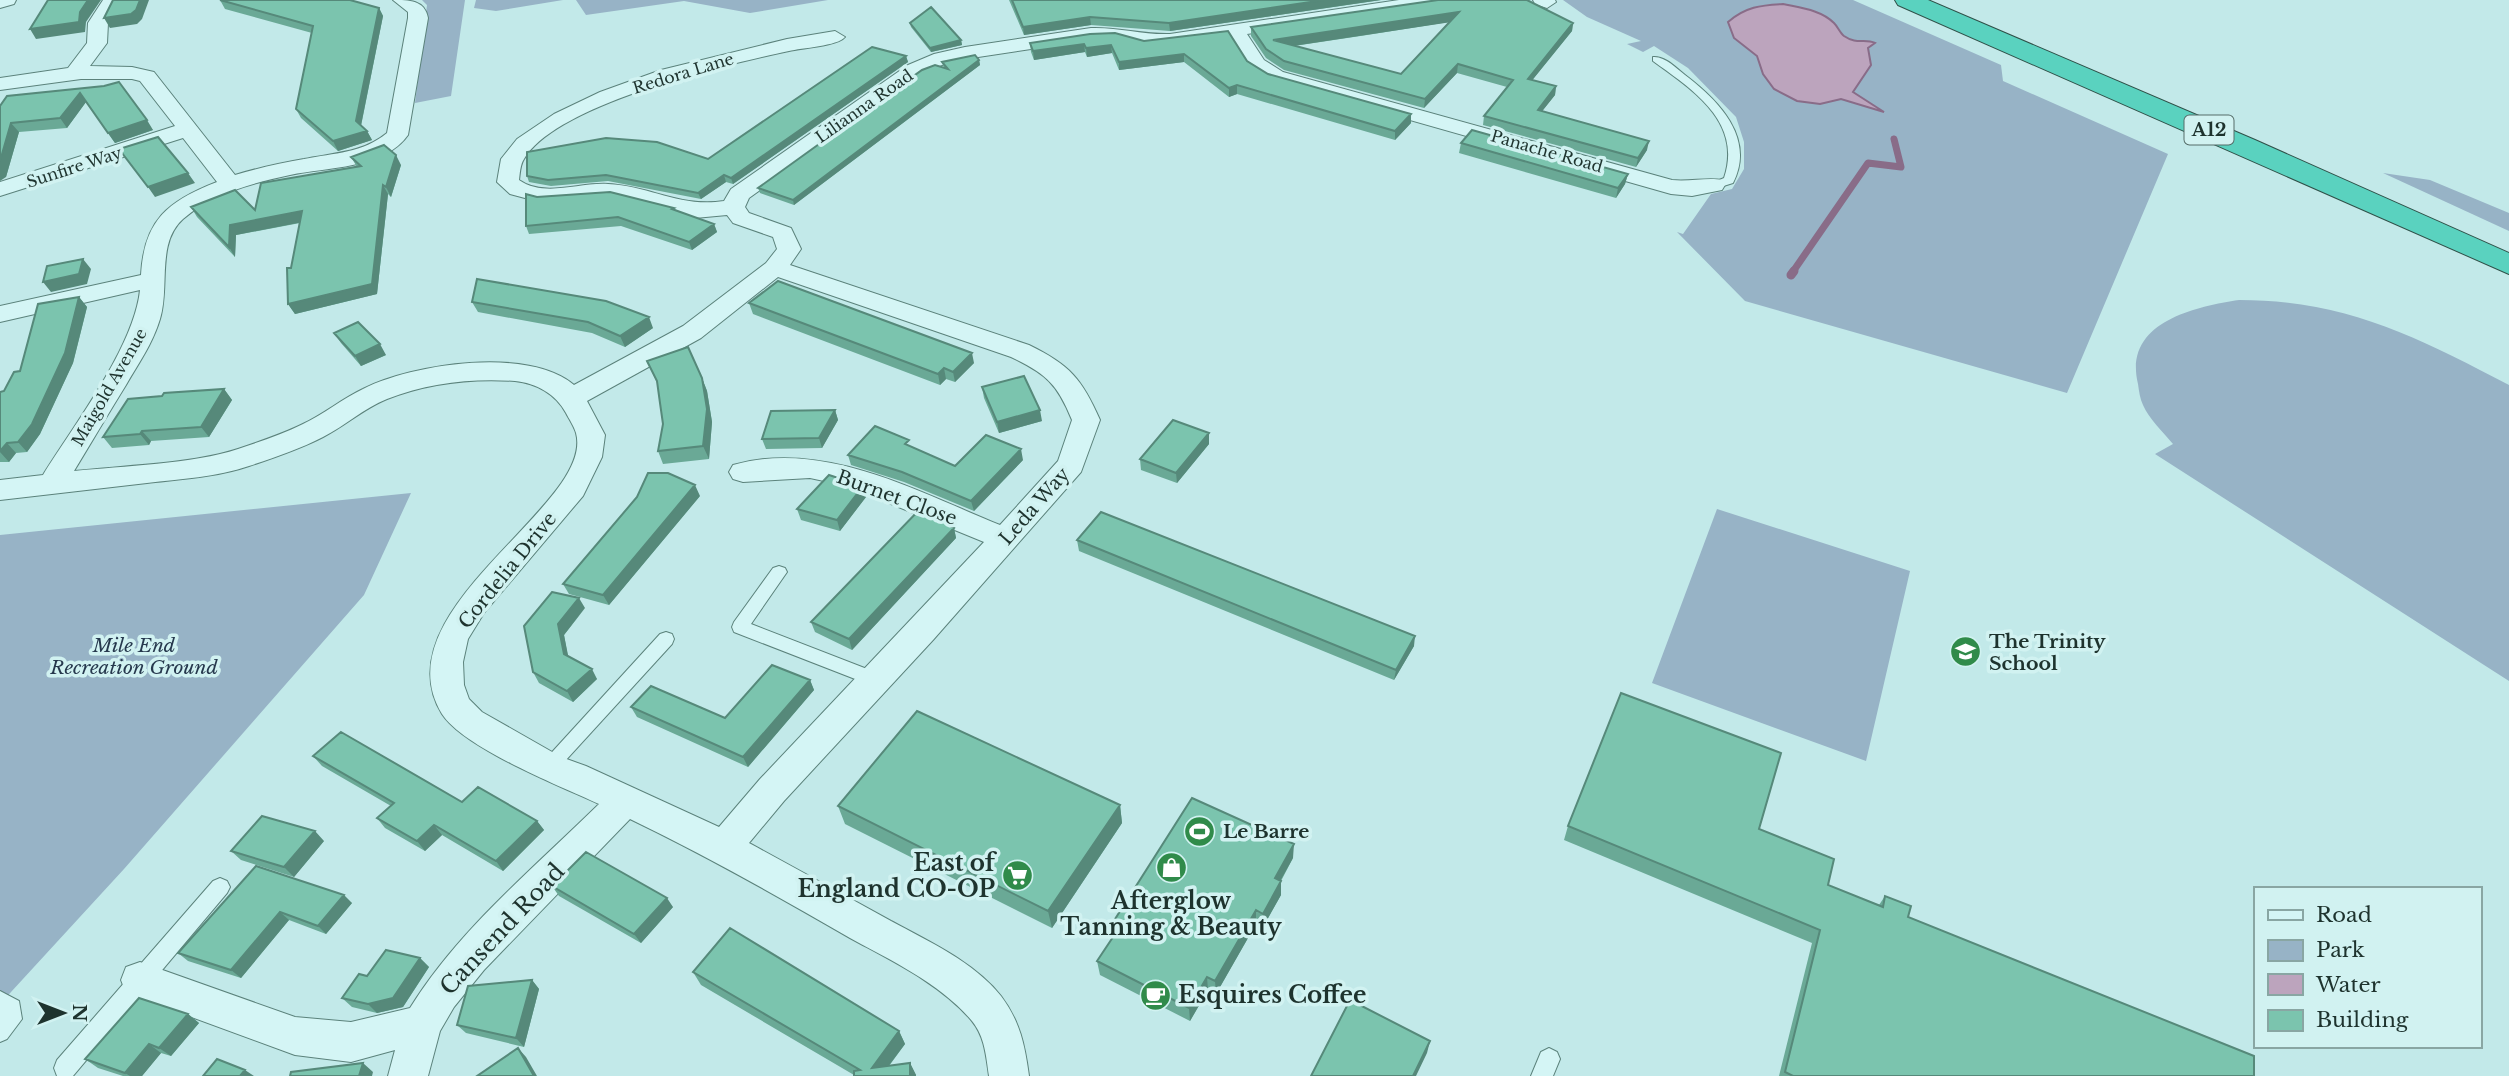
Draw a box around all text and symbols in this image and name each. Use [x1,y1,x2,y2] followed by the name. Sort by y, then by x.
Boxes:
[630,48,736,98] street label: Redora Lane
[811,65,917,147] street label: Lilianna Road
[2184,116,2234,145] road number: A12
[1489,125,1605,177] street label: Panache Road
[24,142,125,192] street label: Sunfire Way
[67,325,151,449] street label: Maigold Avenue
[994,463,1074,550] street label: Leda Way
[834,465,960,530] street label: Burnet Close
[453,508,561,633] street label: Cordelia Drive
[1989,630,2106,675] place label: The Trinity School
[49,634,218,679] park label: Mile End Recreation Ground
[1949,635,1983,669] school or university icon: The Trinity School
[1183,814,1217,848] sports icon: Le Barre
[1223,820,1310,843] place label: Le Barre
[797,849,998,903] place label: East of England CO-OP
[1154,850,1188,884] shop icon: Afterglow Tanning & Beauty
[434,857,570,1001] street label: Cansend Road
[1001,859,1035,893] supermarket icon: East of England CO-OP
[1060,887,1283,941] place label: Afterglow Tanning & Beauty
[2254,887,2481,1048] legend
[2316,902,2372,928] text: Road
[2316,937,2365,963] text: Park
[2315,972,2380,998] text: Water
[28,978,98,1048] north arrow
[1138,978,1172,1012] cafe icon: Esquires Coffee
[1178,981,1366,1009] place label: Esquires Coffee
[68,1004,91,1022] text: N
[2316,1007,2409,1033] text: Building

